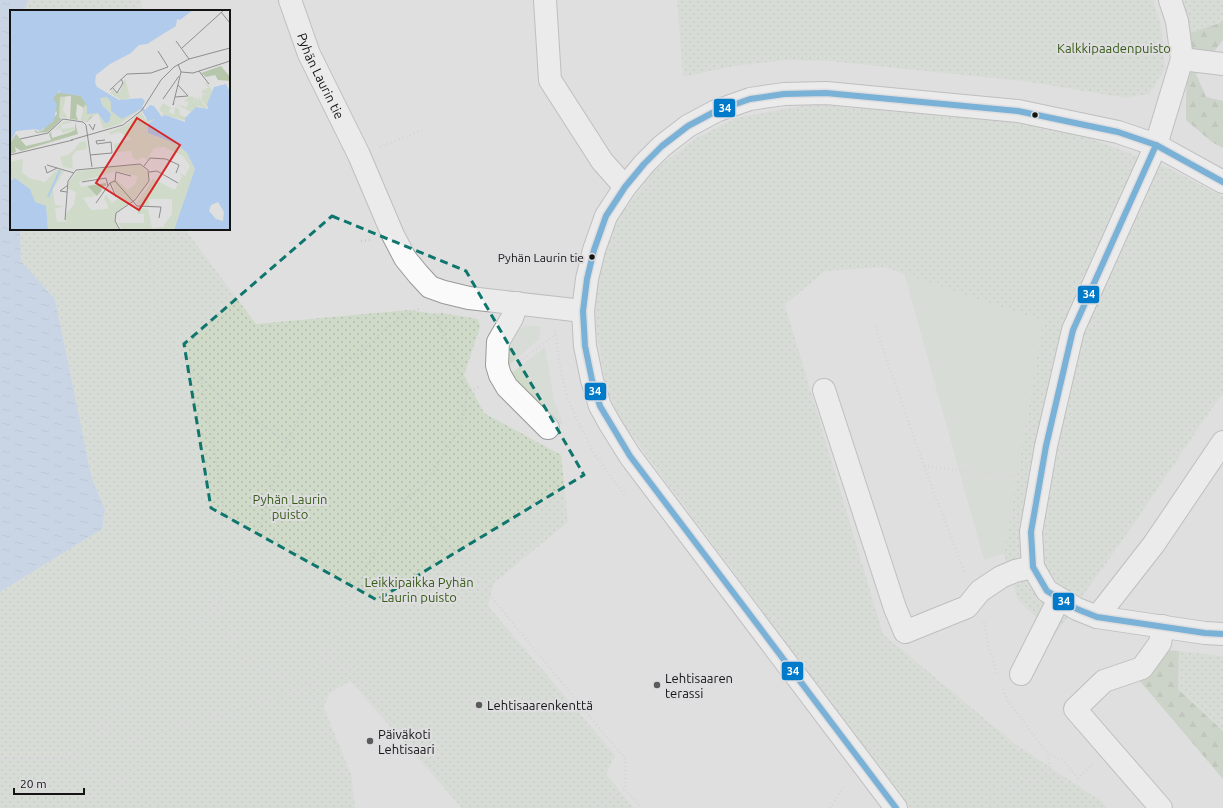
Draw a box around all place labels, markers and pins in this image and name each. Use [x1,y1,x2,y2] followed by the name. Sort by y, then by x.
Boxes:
[1030,110,1040,120] unlabelled marker
[498,251,584,264] place label: Pyhän Laurin tie
[587,252,597,262] marker: Pyhän Laurin tie
[665,671,733,700] place label: Lehtisaaren terassi
[652,680,662,690] marker: Lehtisaaren terassi
[487,698,593,712] place label: Lehtisaarenkenttä
[474,700,484,710] marker: Lehtisaarenkenttä
[378,727,435,756] place label: Päiväkoti Lehtisaari
[365,736,375,746] marker: Päiväkoti Lehtisaari

